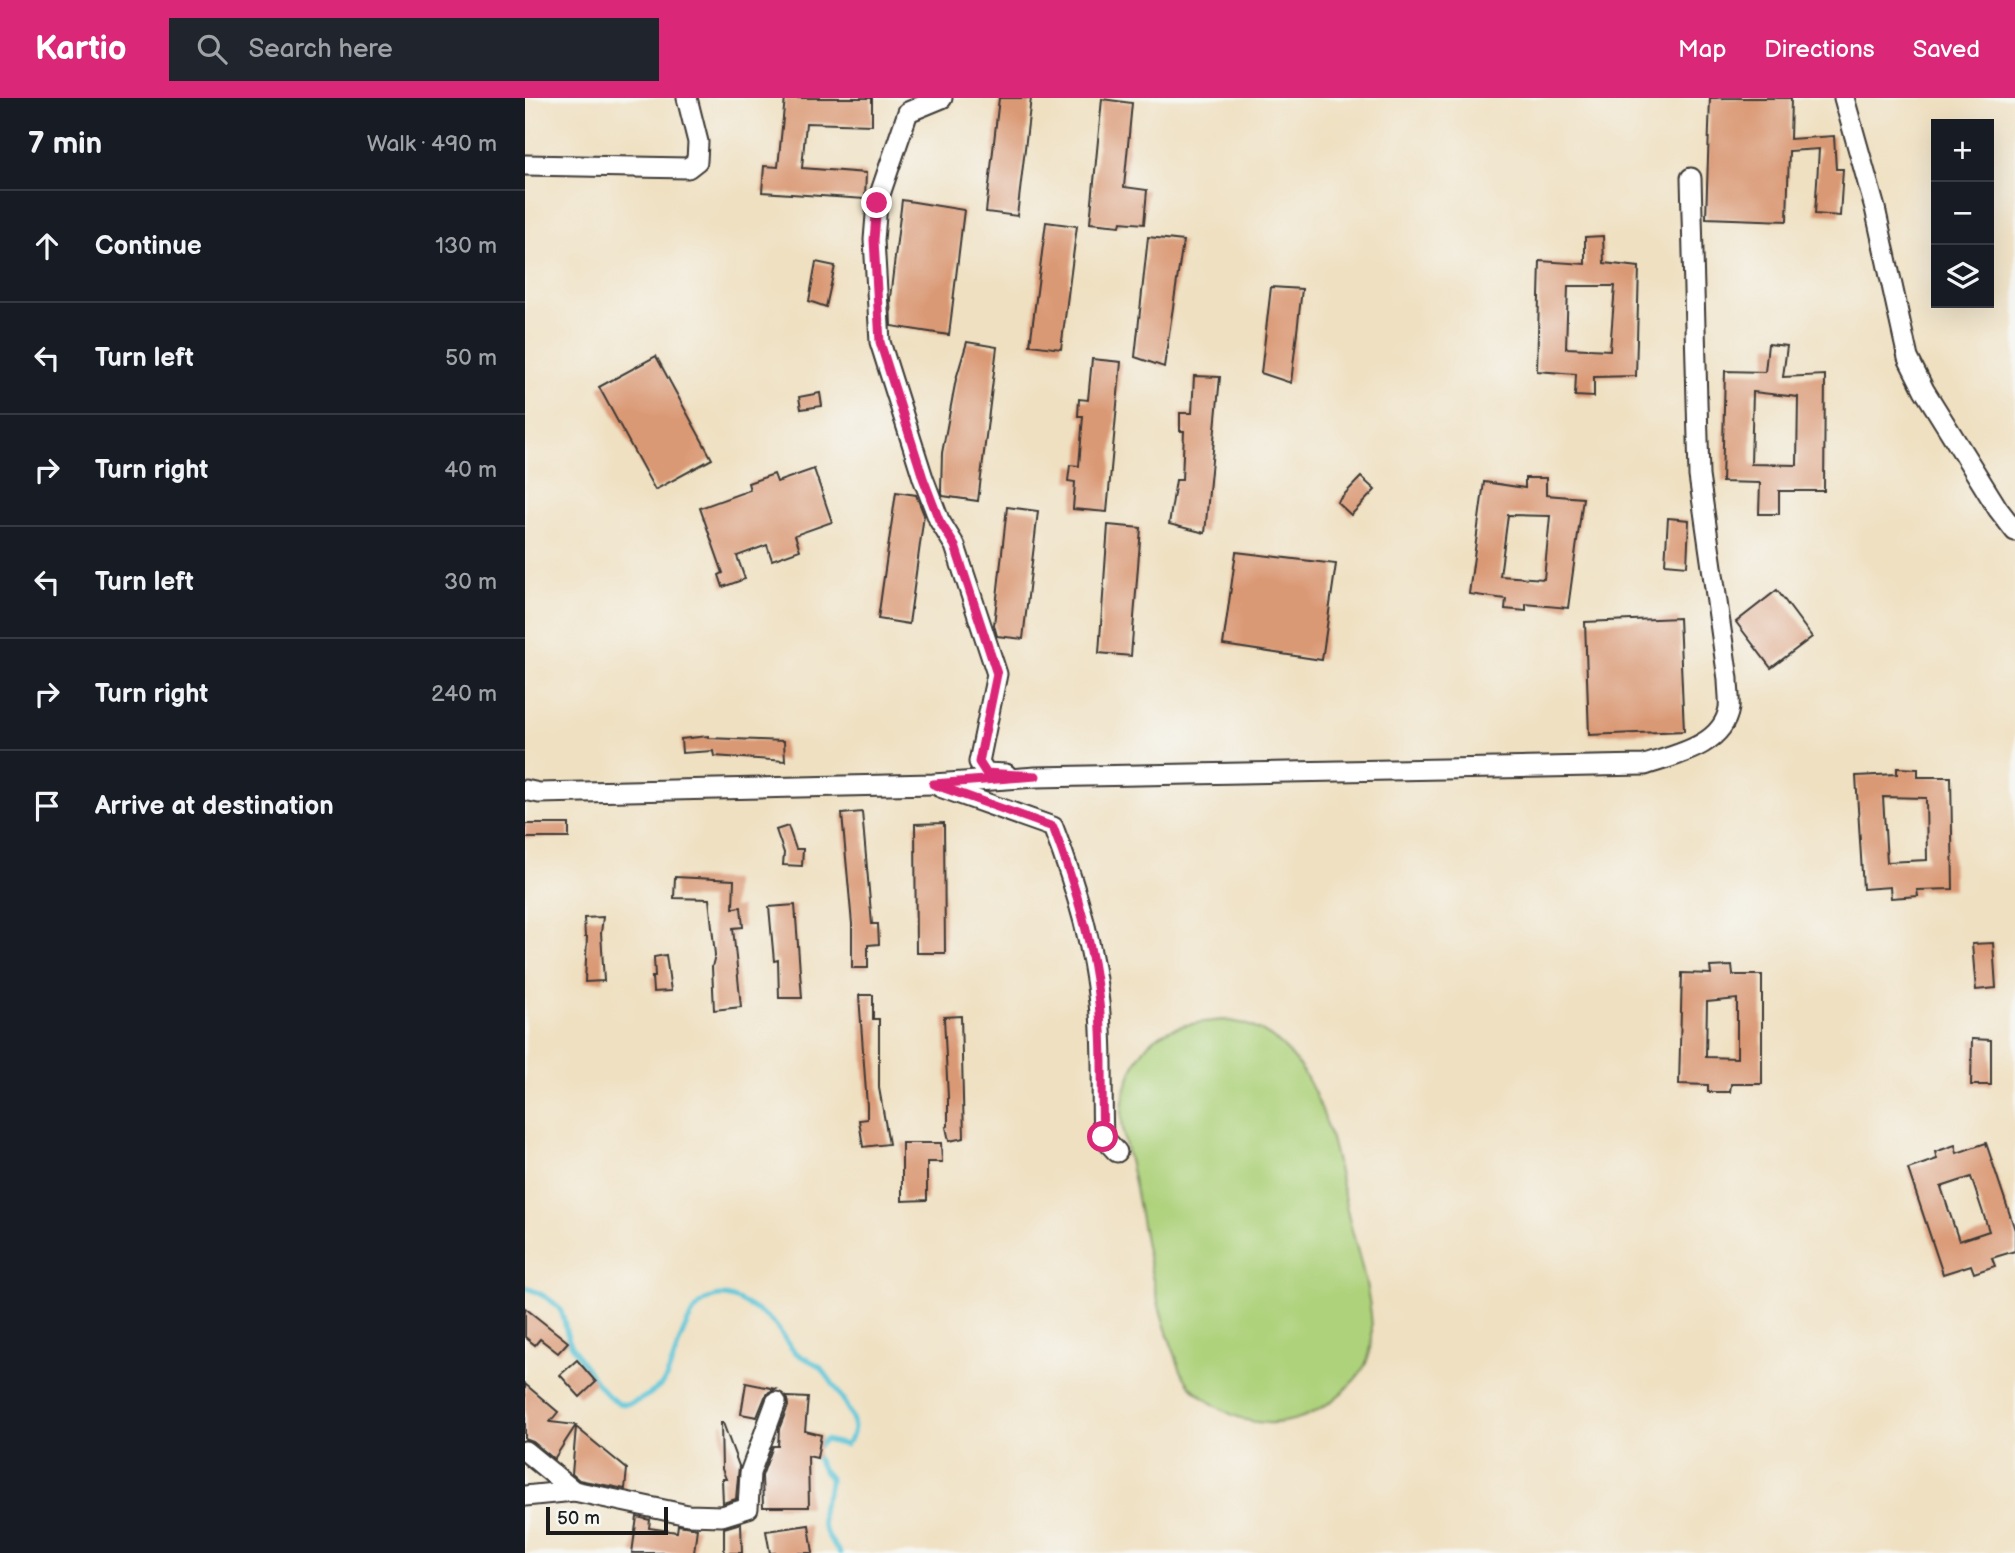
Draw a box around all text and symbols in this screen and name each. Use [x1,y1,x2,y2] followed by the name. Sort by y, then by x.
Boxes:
[169,18,659,81] search box
[35,29,127,69] text: Kartio
[193,30,231,68] icon: search
[249,34,393,65] text: Search here
[1678,35,1726,64] text: Map
[1764,35,1875,64] text: Directions
[1913,35,1980,64] text: Saved
[1931,119,1994,308] map controls
[1931,119,1994,182] button: +
[28,126,102,162] text: 7 min
[367,130,497,158] text: Walk · 490 m
[1931,182,1994,245] button: −
[861,187,892,218] route end
[28,227,66,265] icon: ahead
[95,231,202,262] text: Continue
[435,232,497,260] text: 130 m
[1931,245,1994,308] button: layers
[28,339,66,377] icon: left
[95,343,194,374] text: Turn left
[445,344,497,372] text: 50 m
[28,451,66,489] icon: right
[95,455,208,486] text: Turn right
[444,456,497,484] text: 40 m
[28,563,66,601] icon: left
[95,567,194,598] text: Turn left
[444,568,497,596] text: 30 m
[28,675,66,713] icon: right
[95,679,208,710] text: Turn right
[431,680,497,708] text: 240 m
[28,787,66,825] icon: arrive
[95,791,334,822] text: Arrive at destination
[1087,1121,1118,1152] route start
[546,1504,669,1536] scale bar
[557,1507,600,1530] text: 50 m

